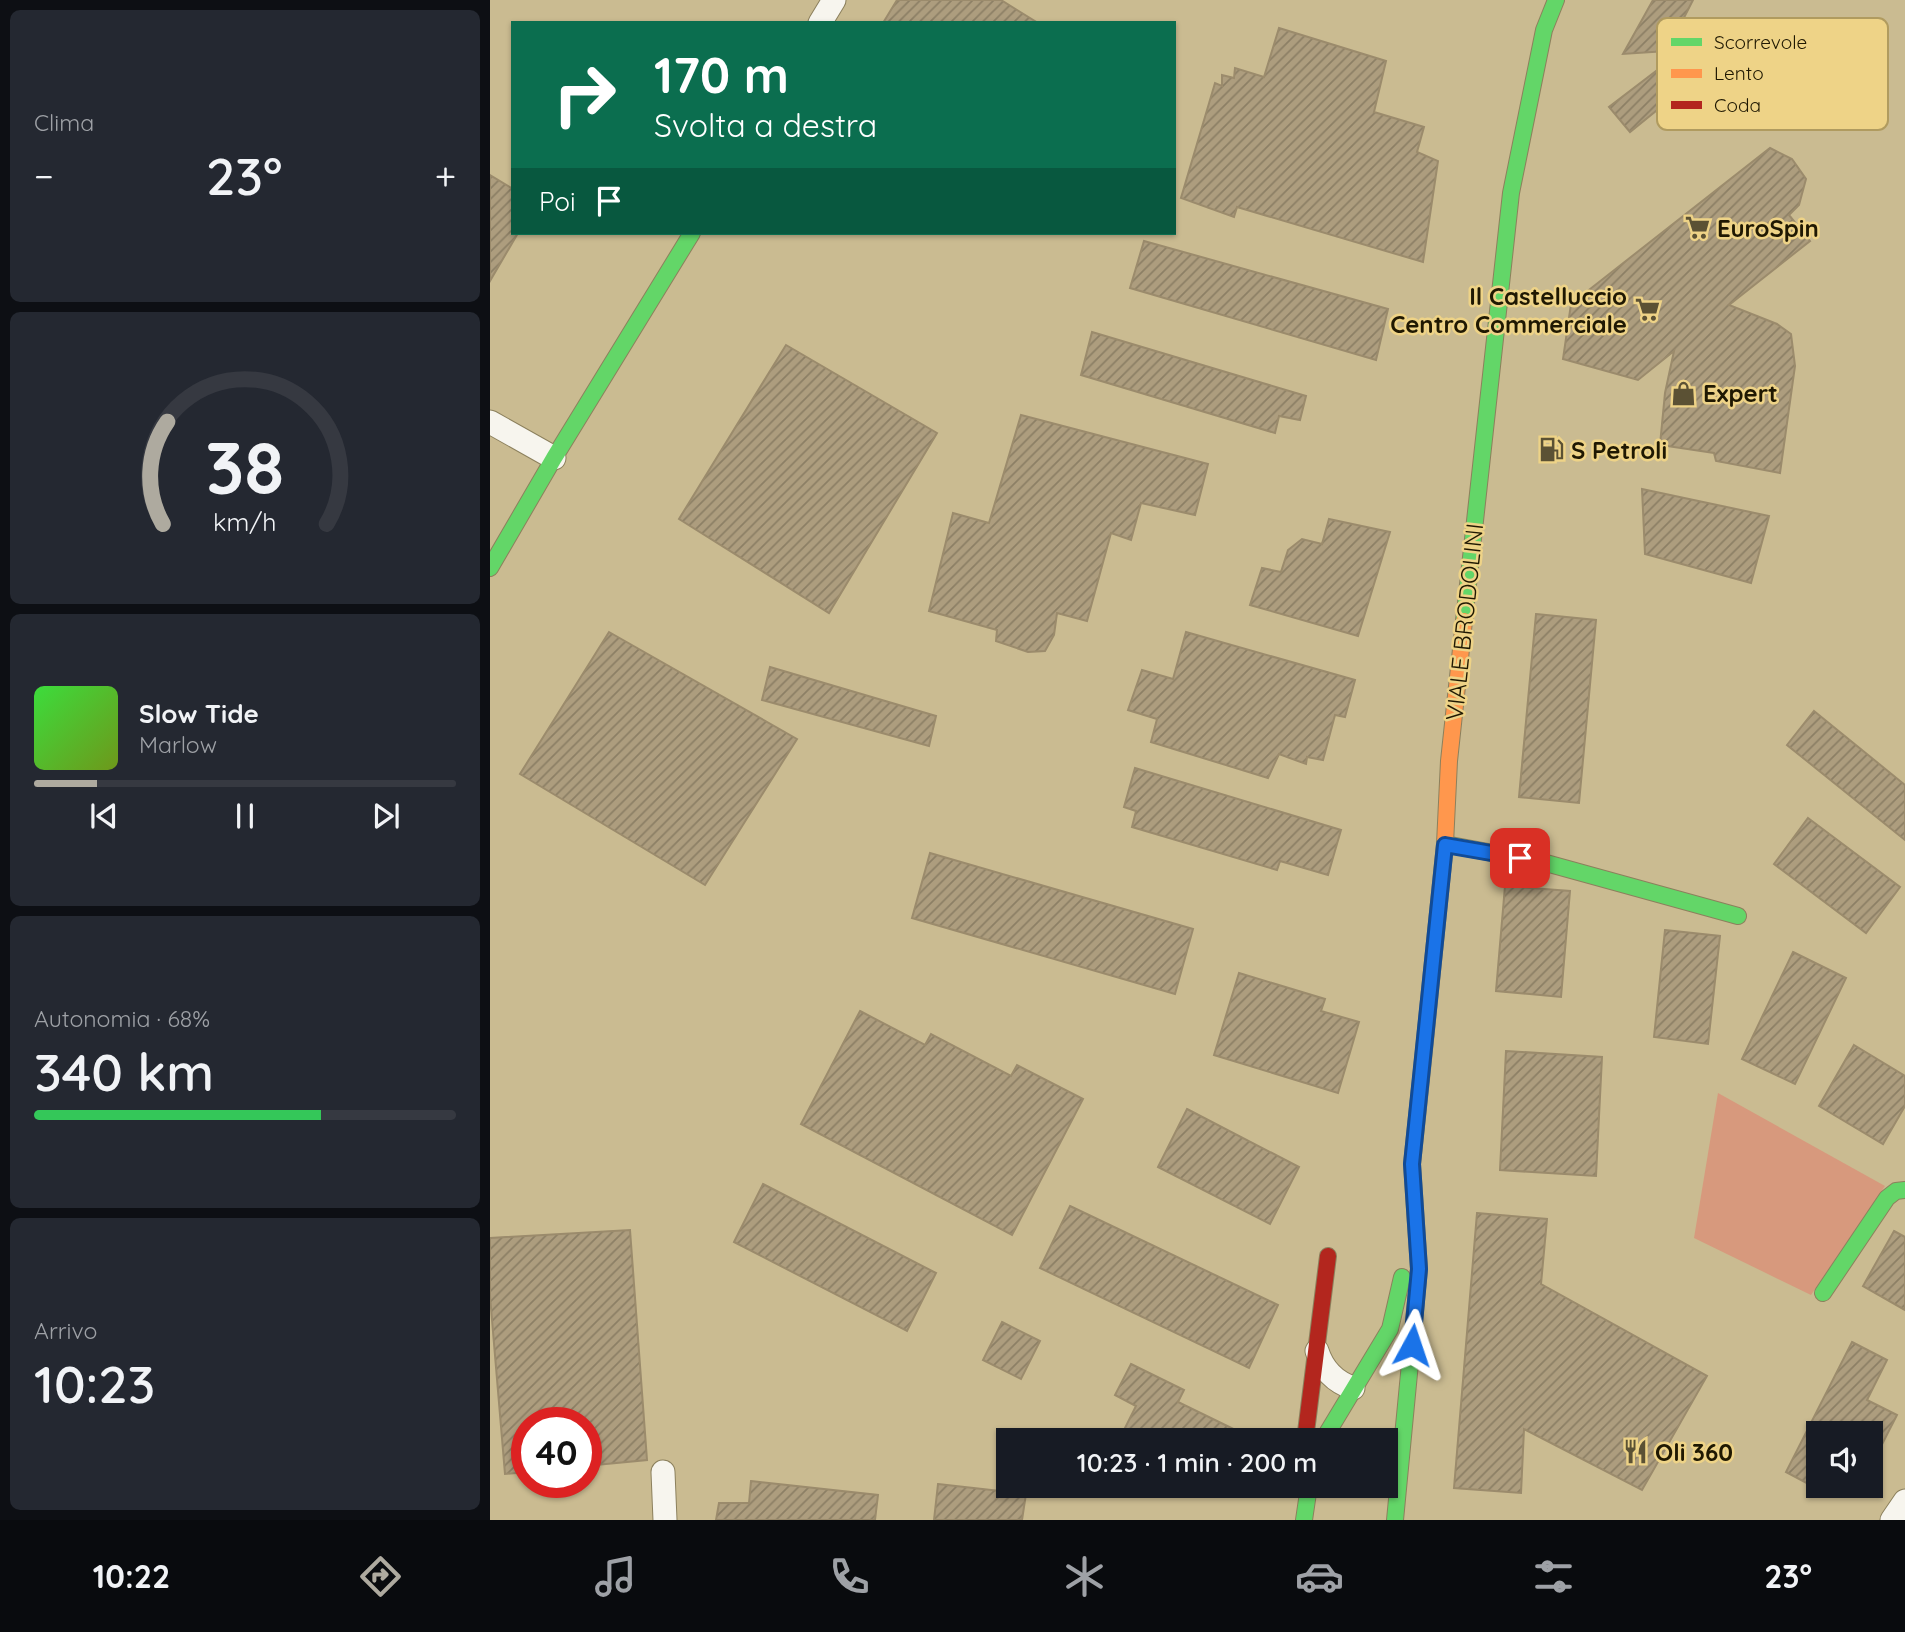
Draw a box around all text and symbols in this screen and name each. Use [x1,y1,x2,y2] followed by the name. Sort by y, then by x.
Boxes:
[1657,18,1888,130] legend
[1714,30,1807,54] text: Scorrevole
[654,44,789,105] text: 170 m
[539,49,630,140] icon: right
[1714,61,1764,85] text: Lento
[1714,93,1761,117] text: Coda
[654,105,877,145] text: Svolta a destra
[34,108,94,137] text: Clima
[206,143,282,208] text: 23°
[34,152,54,200] text: −
[435,152,456,200] text: +
[590,182,628,220] icon: arrive
[539,185,576,218] text: Poi
[1717,213,1819,243] place label: EuroSpin
[1683,214,1711,242] supermarket icon: EuroSpin
[1390,281,1627,339] place label: Il Castelluccio Centro Commerciale
[1633,296,1661,324] supermarket icon: Il Castelluccio Centro Commerciale
[1703,378,1778,408] place label: Expert
[1669,379,1697,407] shop icon: Expert
[206,421,285,512] text: 38
[1571,435,1667,465] place label: S Petroli
[1537,436,1565,464] fuel station icon: S Petroli
[213,506,277,537] text: km/h
[1439,522,1489,722] street label: VIALE BRODOLINI
[139,697,259,730] text: Slow Tide
[139,730,217,759] text: Marlow
[85,797,123,835] icon: previous
[226,797,264,835] icon: pause
[367,797,405,835] icon: next
[1490,828,1550,888] pin
[1501,839,1539,877] icon: arrive
[34,1004,210,1033] text: Autonomia · 68%
[34,1039,214,1104] text: 340 km
[1375,1308,1449,1382] position arrow
[34,1316,97,1345] text: Arrivo
[34,1351,155,1416] text: 10:23
[511,1407,602,1498] speed limit sign: 40
[1806,1421,1883,1498] map controls
[1806,1421,1883,1498] button: sound
[1655,1437,1733,1467] place label: Oli 360
[1621,1438,1649,1466] restaurant icon: Oli 360
[1077,1446,1317,1479] text: 10:23 · 1 min · 200 m
[356,1552,405,1601] icon: directions
[591,1552,640,1601] icon: music
[825,1552,874,1601] icon: phone
[1060,1552,1109,1601] icon: climate
[1295,1552,1344,1601] icon: car
[1529,1552,1578,1601] icon: filters
[93,1556,170,1596] text: 10:22
[1764,1556,1812,1596] text: 23°

